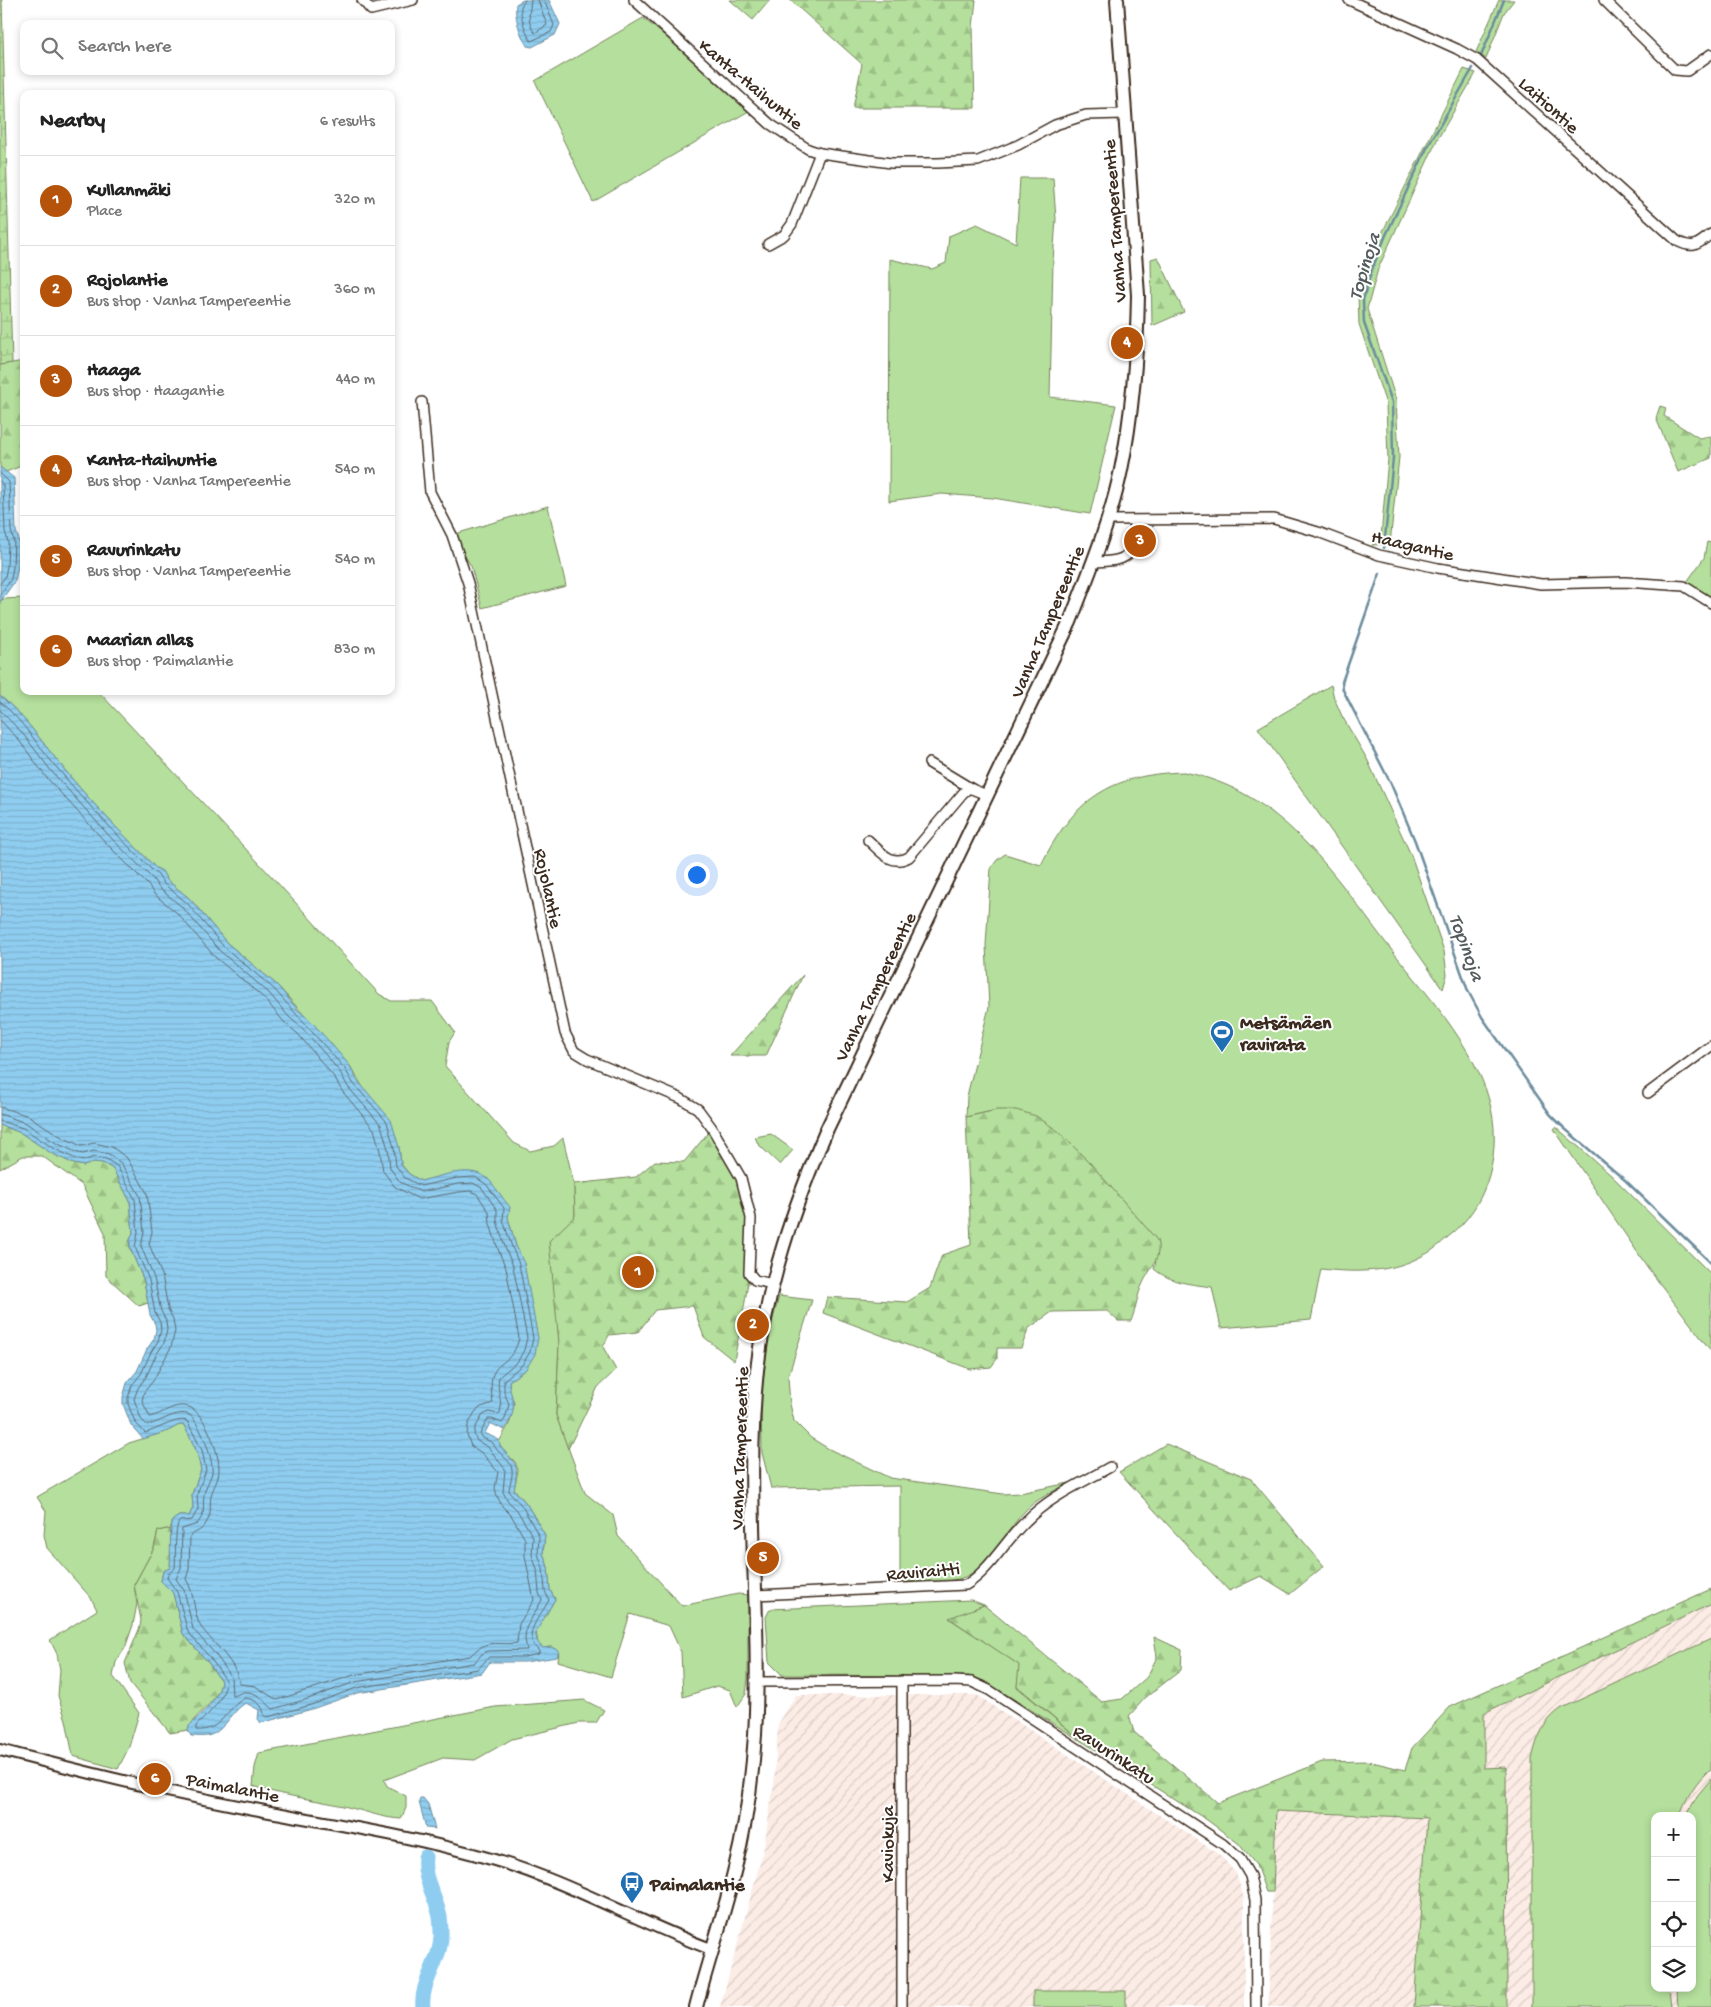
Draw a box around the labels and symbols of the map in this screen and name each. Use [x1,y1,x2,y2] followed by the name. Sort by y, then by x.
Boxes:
[693,35,807,136] street label: Kanta-Haihuntie
[1512,73,1583,140] street label: Laitiontie
[1099,138,1134,304] street label: Vanha Tampereentie
[1345,229,1388,303] water label: Topinoja
[1111,324,1143,362] pin: 4
[1124,522,1156,560] pin: 3
[1369,527,1456,568] street label: Haagantie
[1006,543,1092,703] street label: Vanha Tampereentie
[527,847,566,931] street label: Rojolantie
[684,862,710,888] your location
[831,909,923,1067] street label: Vanha Tampereentie
[1442,912,1488,986] water label: Topinoja
[1239,1013,1332,1058] place label: Metsämäen ravirata
[1209,1019,1235,1053] sports icon: Metsämäen ravirata
[622,1253,654,1291] pin: 1
[737,1306,769,1344] pin: 2
[727,1366,756,1531] street label: Vanha Tampereentie
[747,1539,779,1577] pin: 5
[885,1559,961,1588] street label: Raviraitti
[1068,1721,1159,1791] street label: Ravurinkatu
[139,1760,171,1798] pin: 6
[183,1769,281,1810] street label: Paimalantie
[878,1804,901,1882] street label: Kaviokuja
[619,1870,645,1904] bus stop icon: Paimalantie
[649,1875,746,1898] place label: Paimalantie

